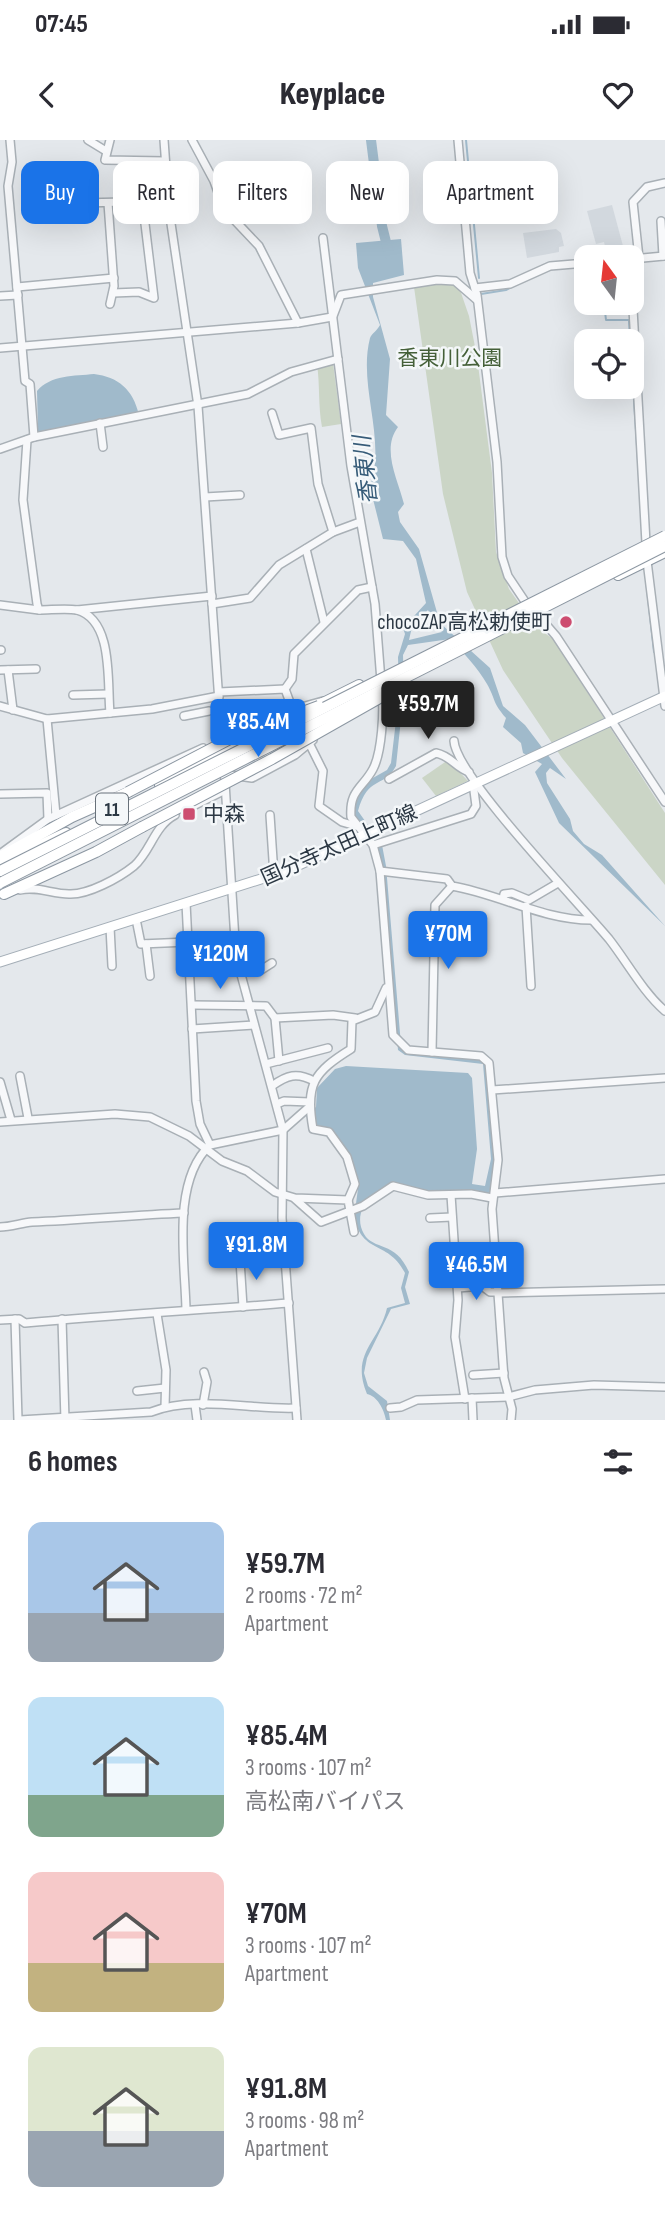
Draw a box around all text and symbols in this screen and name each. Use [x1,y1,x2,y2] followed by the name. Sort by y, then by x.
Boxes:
[35,9,88,40] text: 07:45
[280,75,385,114] text: Keyplace
[28,76,66,114] icon: back
[599,76,637,114] icon: heart
[21,161,99,224] chip: Buy
[113,161,199,224] chip: Rent
[213,161,312,224] chip: Filters
[326,161,409,224] chip: New
[423,161,558,224] chip: Apartment
[574,245,644,315] north arrow
[574,245,644,399] map controls
[574,329,644,399] button: locate
[398,346,503,371] park label: 香東川公園
[348,431,384,506] water label: 香東川
[377,610,552,635] place label: chocoZAP高松勅使町
[558,614,574,630] marker: chocoZAP高松勅使町
[371,682,485,741] pin: ¥59.7M
[397,690,459,718] text: ¥59.7M
[201,700,315,759] pin: ¥85.4M
[226,708,290,736] text: ¥85.4M
[96,794,128,824] road number: 11
[257,800,421,891] street label: 国分寺太田上町線
[203,802,245,827] place label: 中森
[181,806,197,822] marker: 中森
[407,912,489,971] pin: ¥70M
[424,920,472,948] text: ¥70M
[171,932,269,991] pin: ¥120M
[192,940,248,968] text: ¥120M
[199,1222,313,1282] pin: ¥91.8M
[225,1231,287,1259] text: ¥91.8M
[419,1242,533,1302] pin: ¥46.5M
[445,1251,507,1279] text: ¥46.5M
[599,1443,637,1481] icon: filters
[28,1444,117,1480] text: 6 homes
[245,1546,325,1582] text: ¥59.7M
[84,1550,168,1634] icon: home
[245,1582,363,1610] text: 2 rooms · 72 m²
[245,1610,329,1638] text: Apartment
[245,1718,328,1754] text: ¥85.4M
[84,1725,168,1809] icon: home
[245,1754,372,1782] text: 3 rooms · 107 m²
[245,1788,406,1816] text: 高松南バイパス
[245,1896,307,1932] text: ¥70M
[84,1900,168,1984] icon: home
[245,1932,372,1960] text: 3 rooms · 107 m²
[245,1960,329,1988] text: Apartment
[245,2071,327,2107] text: ¥91.8M
[84,2075,168,2159] icon: home
[245,2107,364,2135] text: 3 rooms · 98 m²
[245,2135,329,2163] text: Apartment

